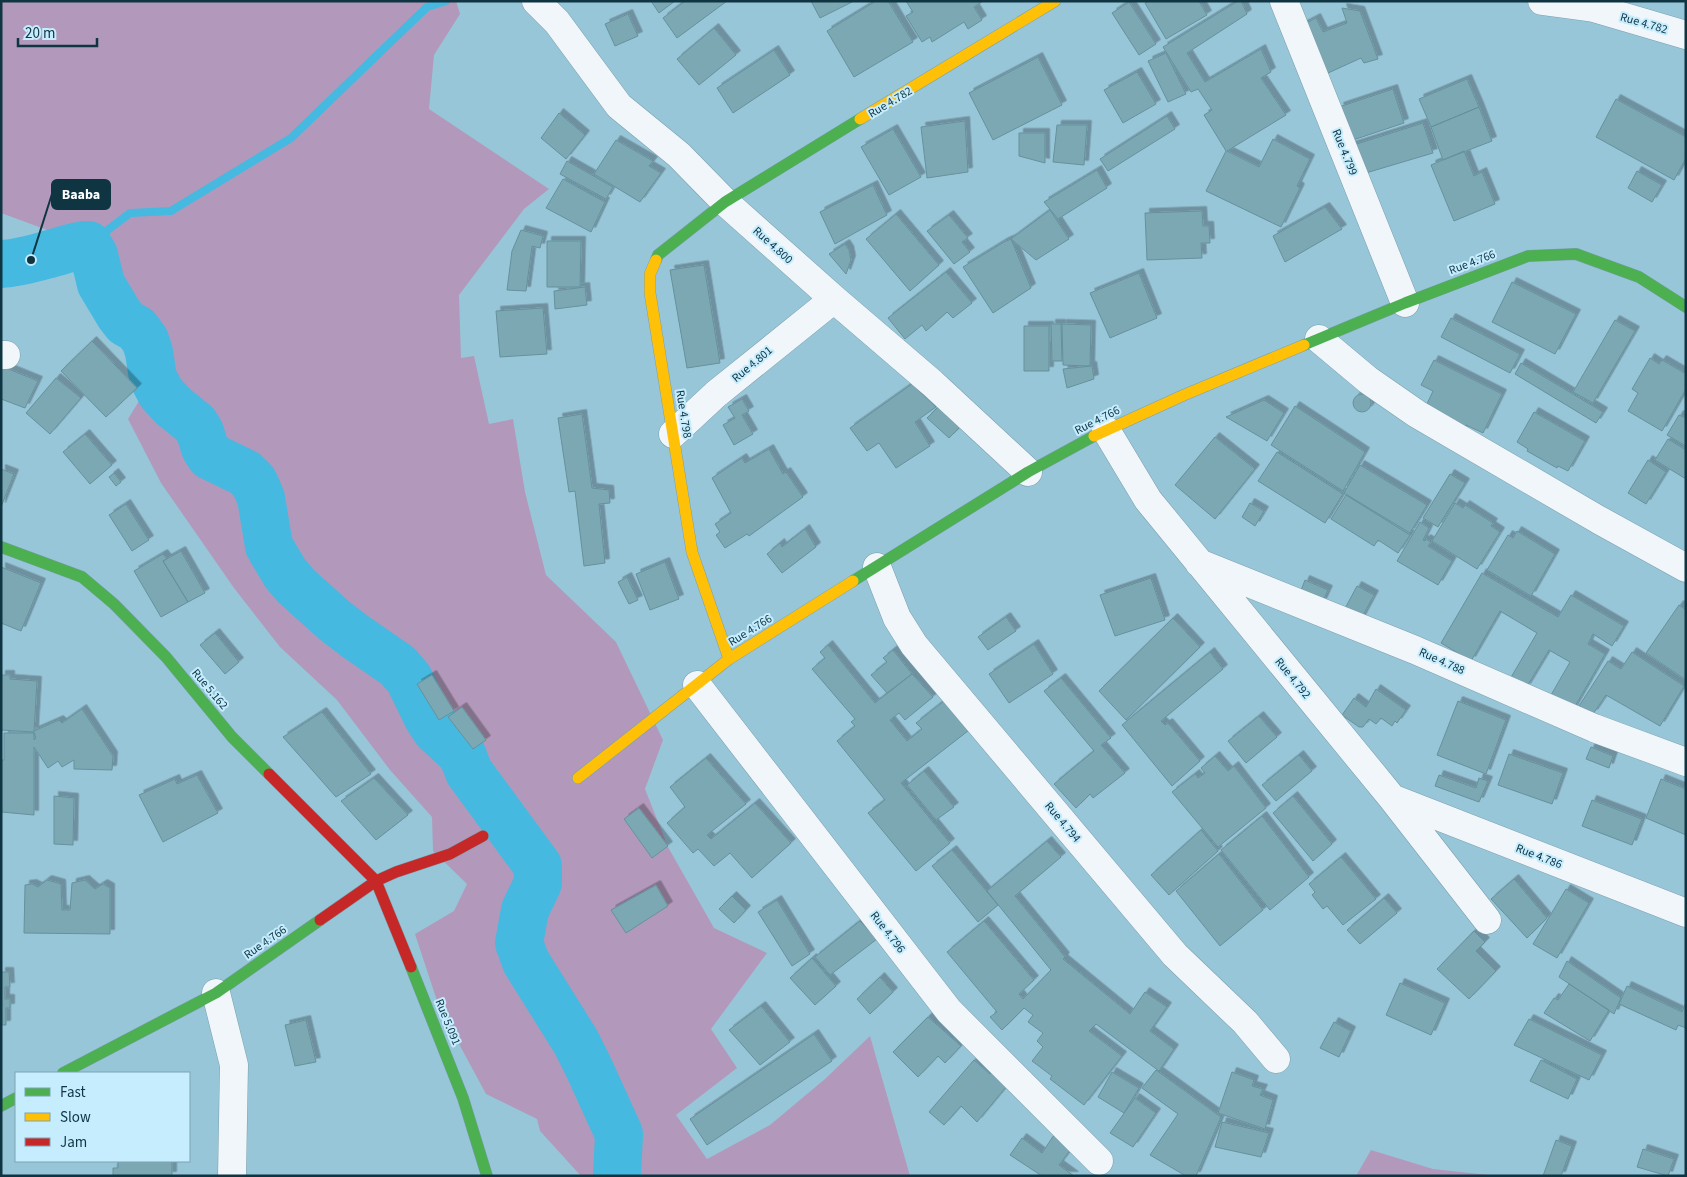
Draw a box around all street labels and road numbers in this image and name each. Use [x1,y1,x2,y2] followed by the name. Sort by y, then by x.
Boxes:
[1618,9,1670,38] street label: Rue 4.782
[865,83,915,122] street label: Rue 4.782
[1328,126,1362,178] street label: Rue 4.799
[749,223,796,268] street label: Rue 4.800
[1446,246,1498,279] street label: Rue 4.766
[728,342,776,387] street label: Rue 4.801
[671,389,696,439] street label: Rue 4.798
[1072,402,1123,439] street label: Rue 4.766
[725,610,775,650] street label: Rue 4.766
[1416,644,1467,679] street label: Rue 4.788
[1271,654,1315,703] street label: Rue 4.792
[187,665,232,713] street label: Rue 5.162
[1040,798,1085,846] street label: Rue 4.794
[1513,840,1565,873] street label: Rue 4.786
[866,908,909,957] street label: Rue 4.796
[241,922,290,963] street label: Rue 4.766
[431,996,465,1048] street label: Rue 5.091

